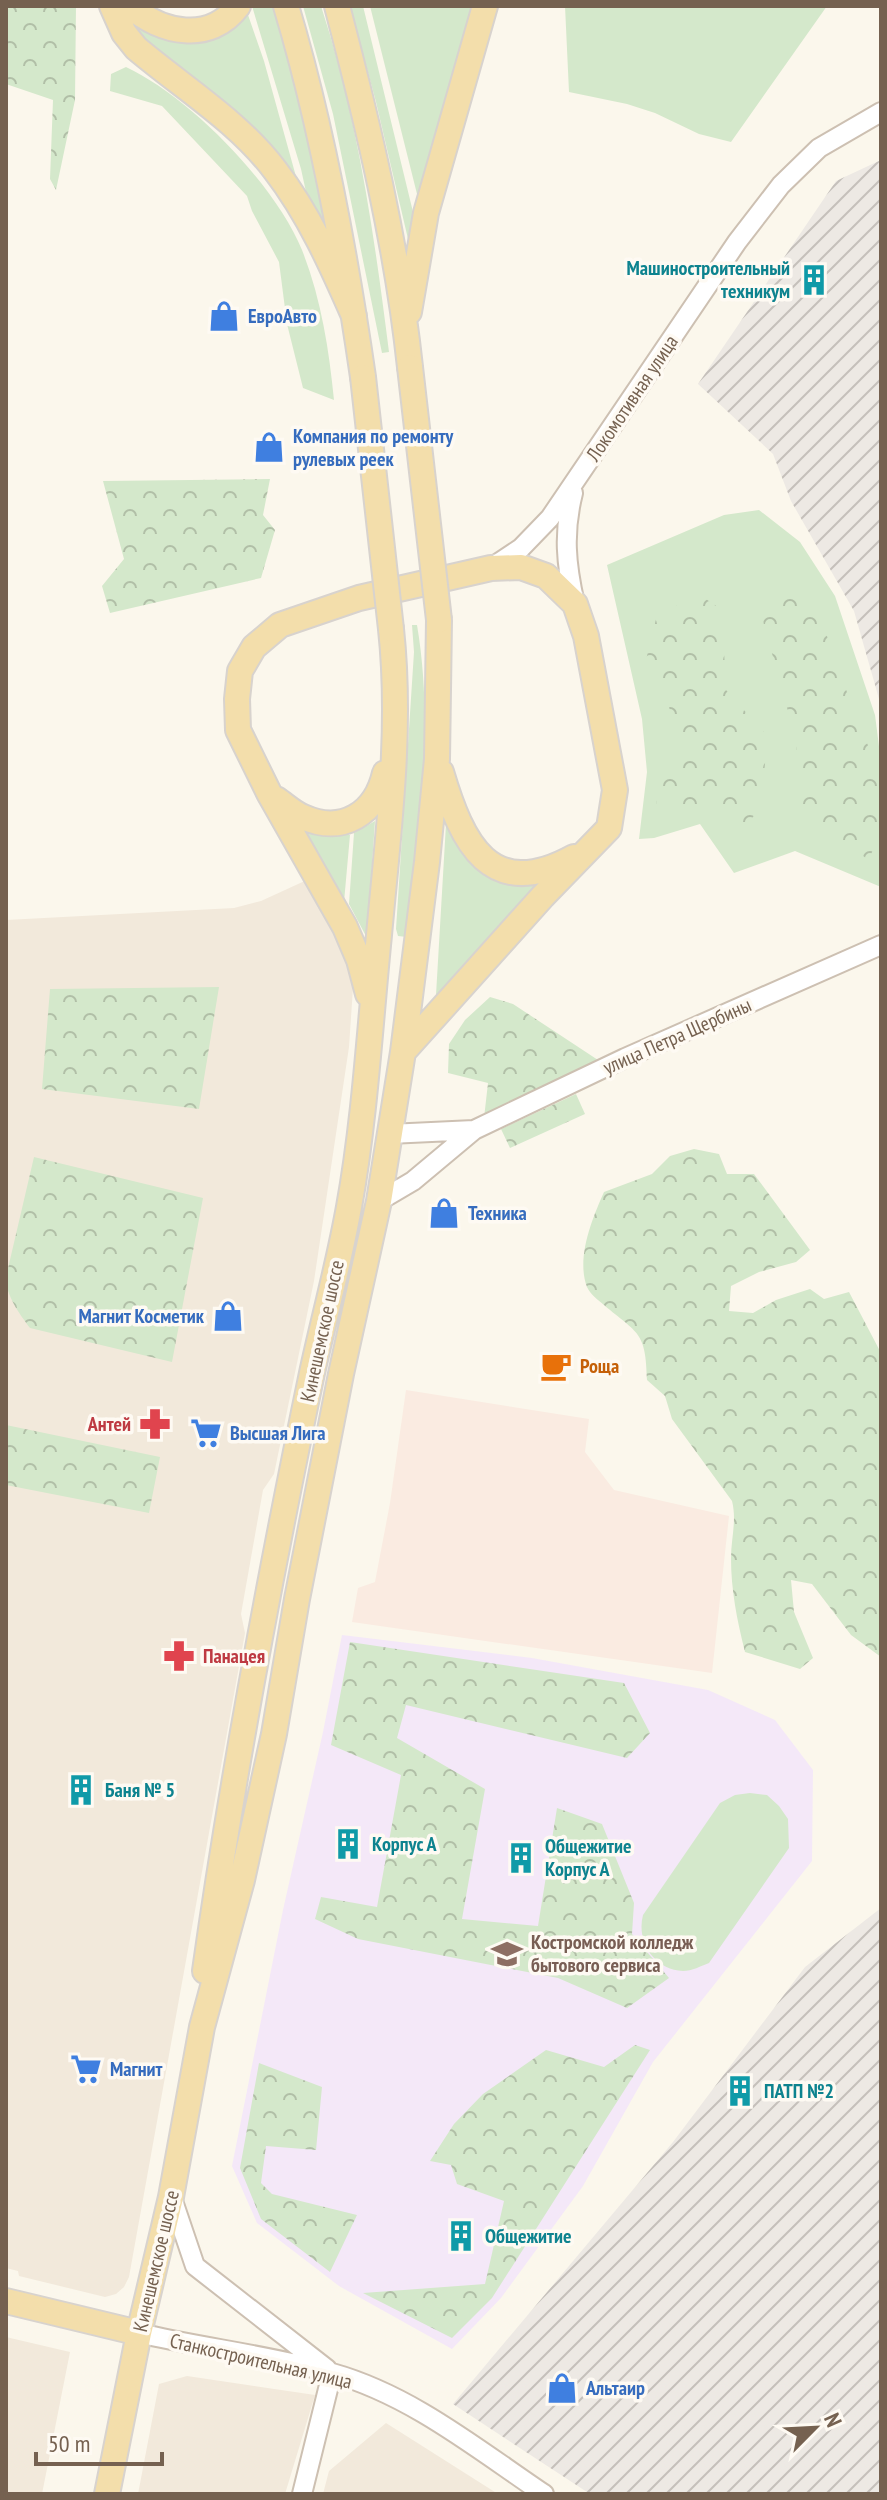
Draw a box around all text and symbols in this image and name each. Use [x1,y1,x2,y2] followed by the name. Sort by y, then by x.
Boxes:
[627,255,790,304] place label: Машиностроительный техникум
[797,263,831,297] building icon: Машиностроительный техникум
[207,299,241,333] shop icon: ЕвроАвто
[248,303,317,329] place label: ЕвроАвто
[580,330,684,467] street label: Локомотивная улица
[293,423,454,472] place label: Компания по ремонту рулевых реек
[252,430,286,464] shop icon: Компания по ремонту рулевых реек
[599,992,755,1080] street label: улица Петра Щербины
[427,1196,461,1230] shop icon: Техника
[468,1200,527,1226] place label: Техника
[294,1258,350,1404] street label: Кинешемское шоссе
[211,1299,245,1333] shop icon: Магнит Косметик
[78,1303,205,1329] place label: Магнит Косметик
[539,1349,573,1383] cafe icon: Роща
[580,1353,619,1379] place label: Роща
[138,1407,172,1441] pharmacy icon: Антей
[87,1411,131,1437] place label: Антей
[189,1416,223,1450] supermarket icon: Высшая Лига
[230,1420,325,1446] place label: Высшая Лига
[162,1639,196,1673] pharmacy icon: Панацея
[203,1643,265,1669] place label: Панацея
[64,1773,98,1807] building icon: Баня № 5
[105,1777,175,1803] place label: Баня № 5
[331,1827,365,1861] building icon: Корпус А
[372,1831,438,1857] place label: Корпус А
[545,1833,632,1882] place label: Общежитие Корпус А
[504,1841,538,1875] building icon: Общежитие Корпус А
[531,1929,694,1978] place label: Костромской колледж бытового сервиса
[490,1937,524,1971] school or university icon: Костромской колледж бытового сервиса
[69,2052,103,2086] supermarket icon: Магнит
[110,2056,163,2082] place label: Магнит
[723,2074,757,2108] building icon: ПАТП №2
[764,2078,834,2104] place label: ПАТП №2
[127,2188,185,2334] street label: Кинешемское шоссе
[444,2219,478,2253] building icon: Общежитие
[485,2223,572,2249] place label: Общежитие
[167,2327,355,2395] street label: Станкостроительная улица
[545,2371,579,2405] shop icon: Альтаир
[585,2375,645,2401] place label: Альтаир
[775,2388,855,2468] north arrow
[818,2409,848,2431] text: N
[36,2416,162,2466] scale bar
[48,2428,90,2459] text: 50 m

